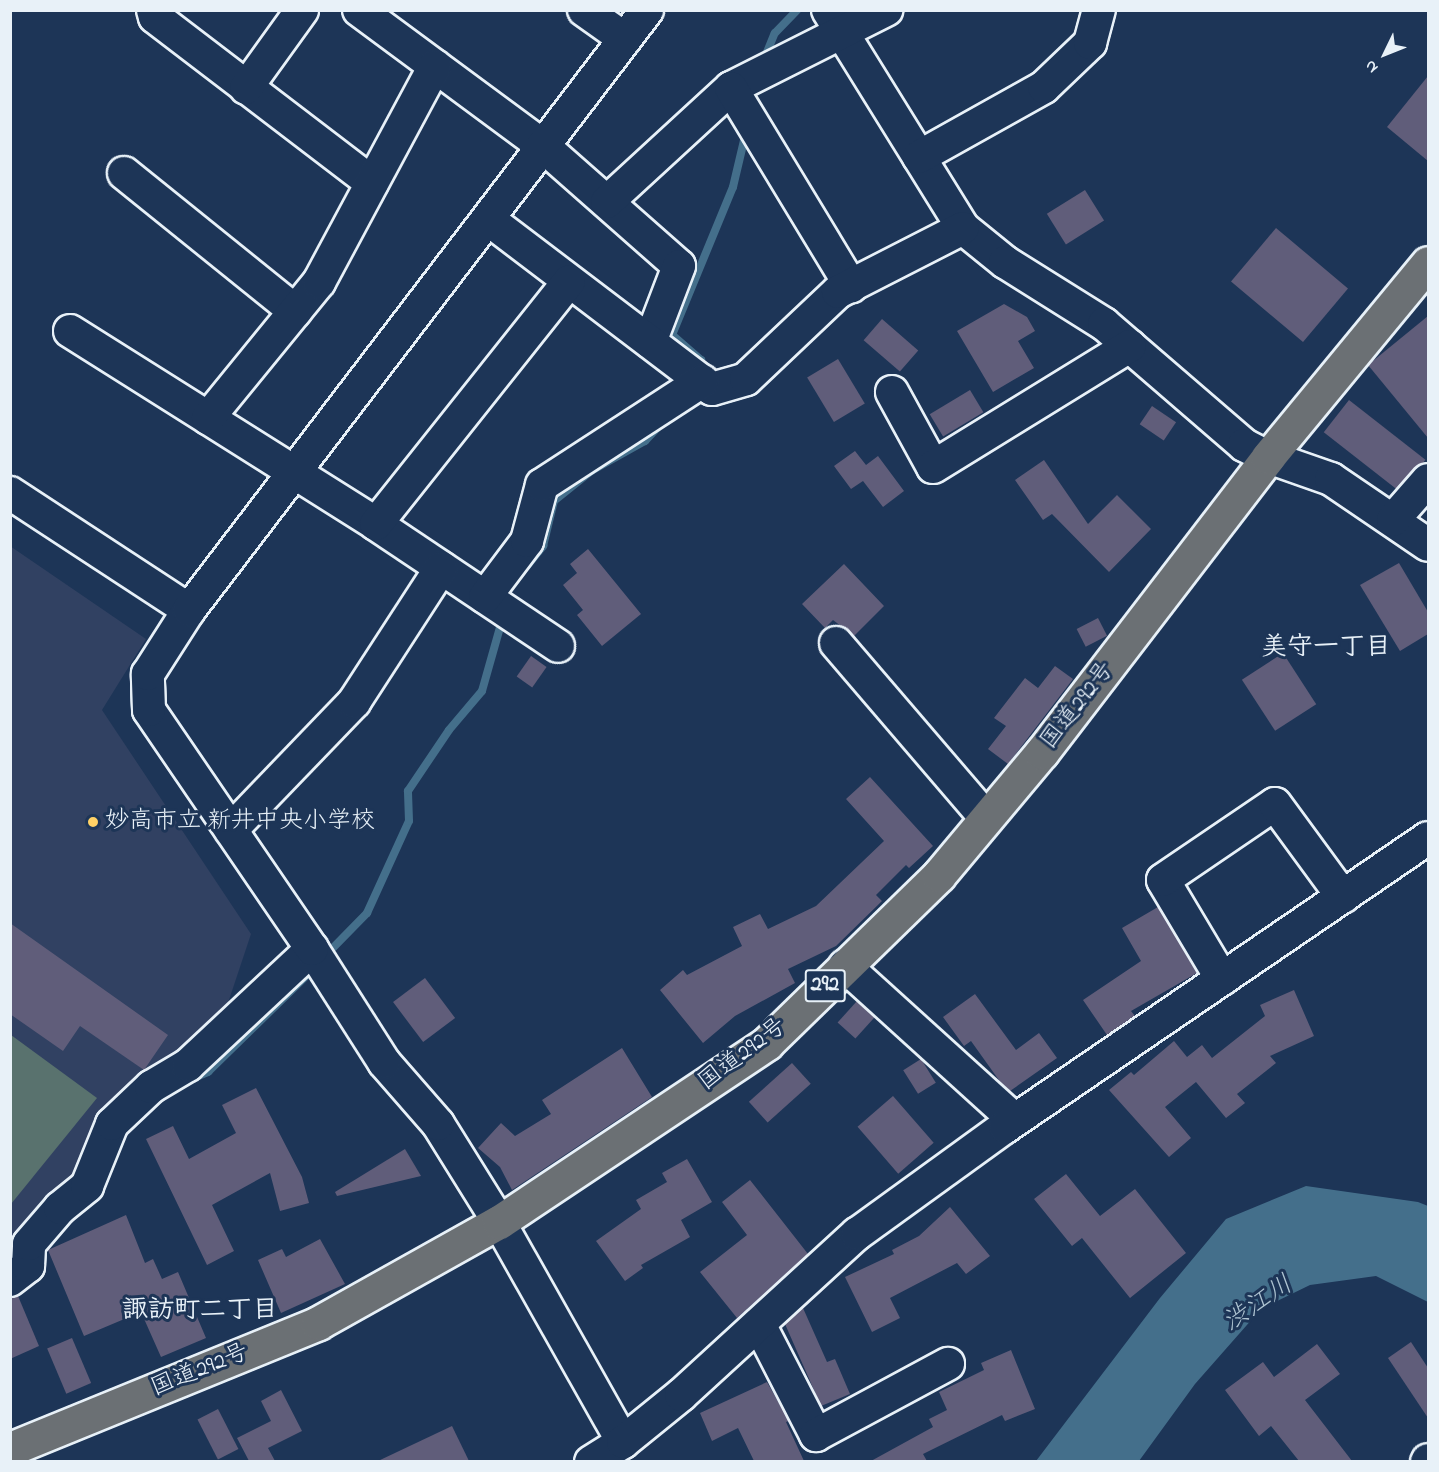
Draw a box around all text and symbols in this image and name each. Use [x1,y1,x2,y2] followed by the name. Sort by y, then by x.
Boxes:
[1355,24,1415,84] north arrow
[1359,54,1384,78] text: N
[1261,633,1391,665] district label: 美守一丁目
[1035,657,1121,755] street label: 国道292号
[105,808,375,836] place label: 妙高市立 新井中央小学校
[86,815,100,829] marker: 妙高市立 新井中央小学校
[804,967,846,1005] road number: 292
[693,1012,793,1098] street label: 国道292号
[1218,1270,1300,1340] water label: 渋江川
[122,1296,278,1328] district label: 諏訪町二丁目
[147,1338,253,1404] street label: 国道292号

